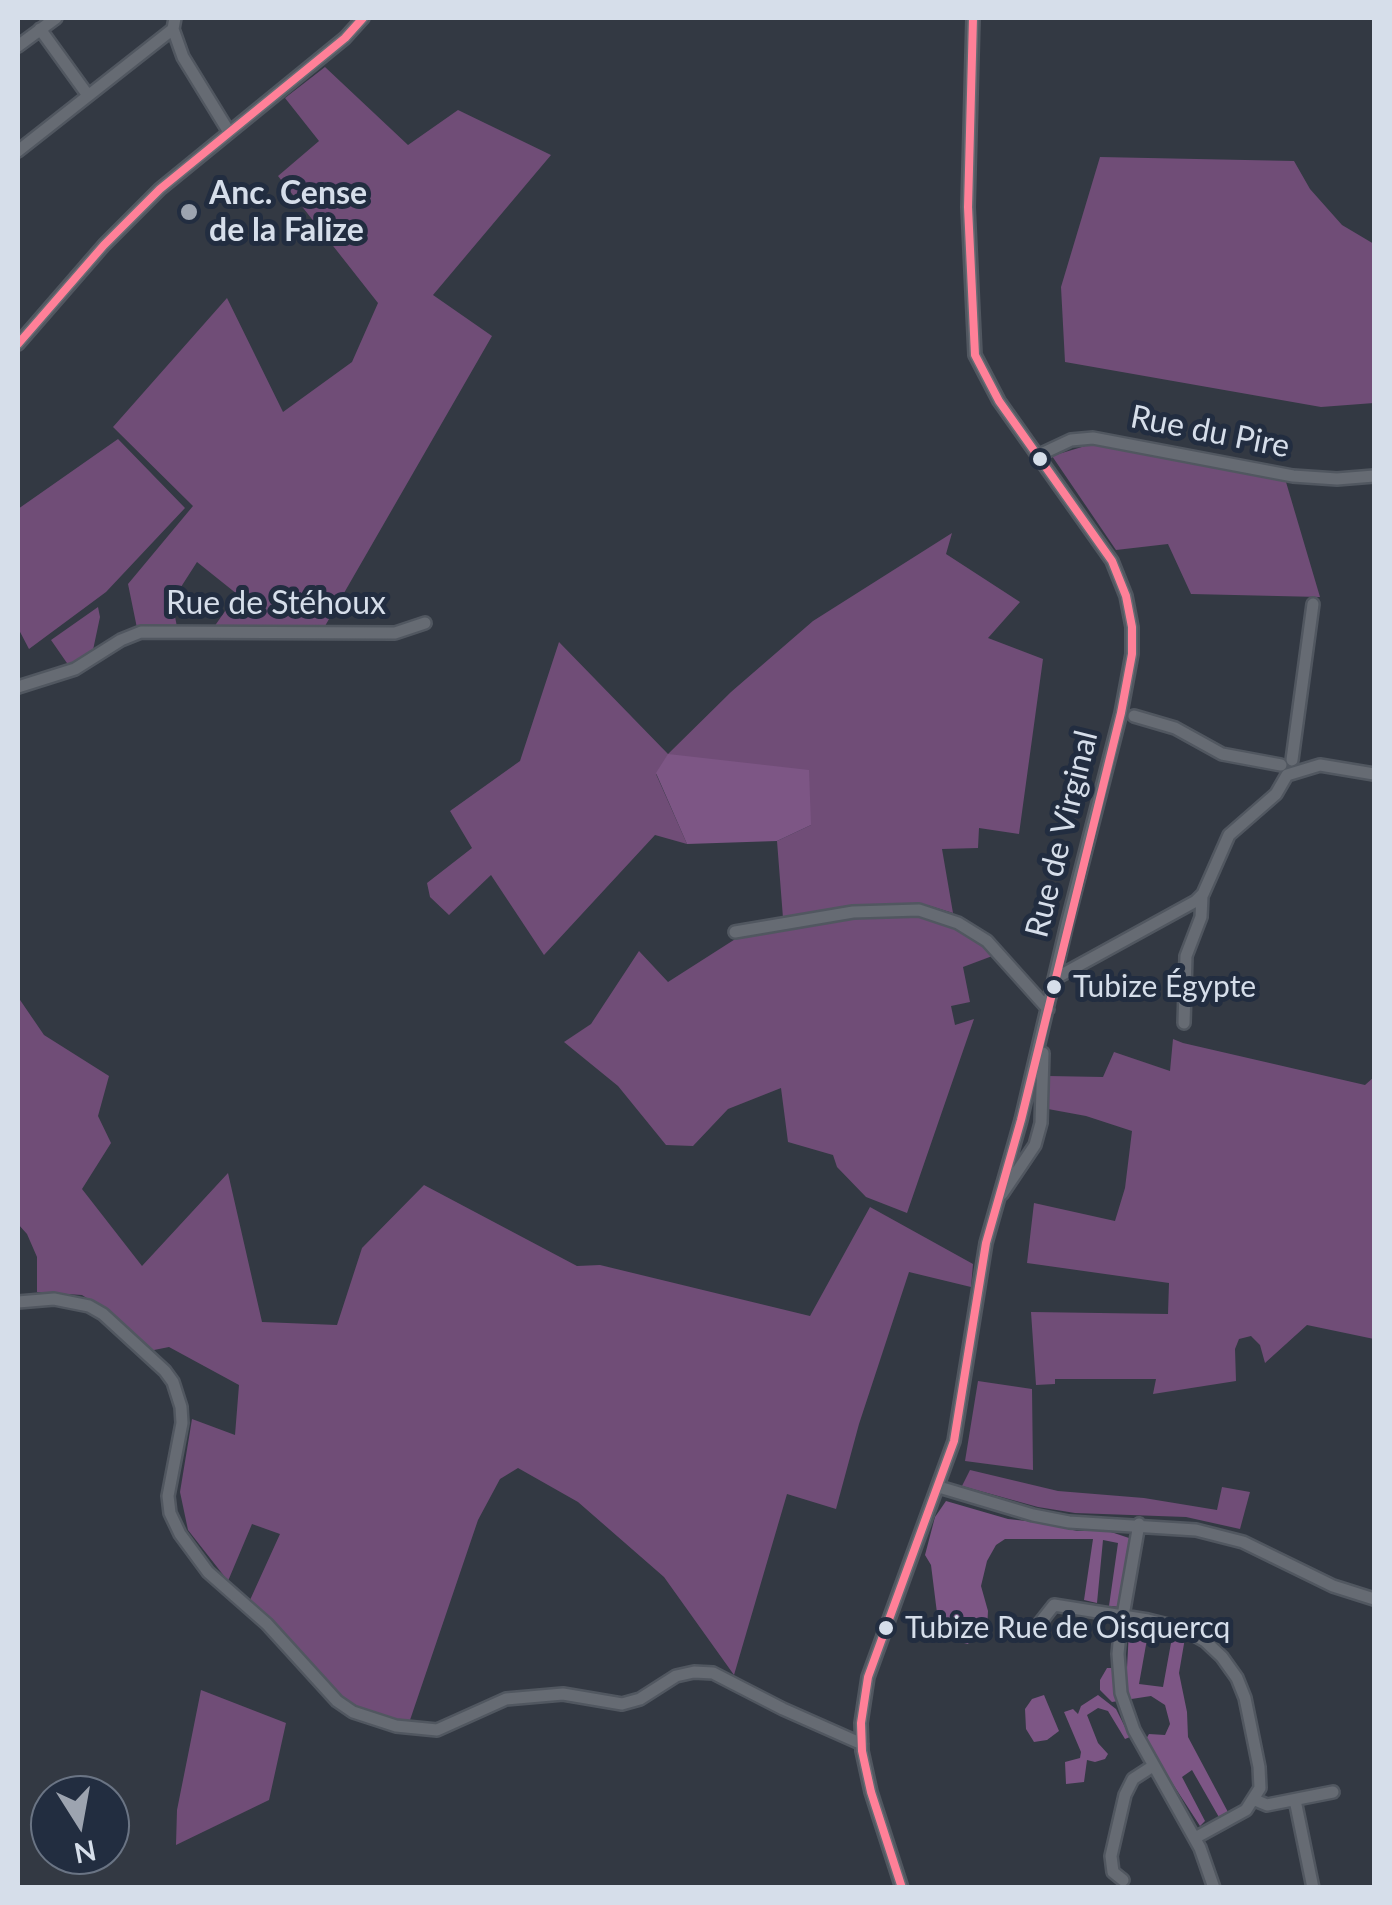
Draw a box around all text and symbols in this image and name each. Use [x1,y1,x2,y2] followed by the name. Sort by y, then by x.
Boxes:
[209,175,367,250] place label: Anc. Cense de la Falize
[178,201,200,223] marker: Anc. Cense de la Falize
[1127,398,1293,466] street label: Rue du Pire
[1030,449,1050,469] unlabelled marker
[166,585,386,623] street label: Rue de Stéhoux
[1018,727,1106,941] street label: Rue de Virginal
[1073,969,1256,1005] place label: Tubize Égypte
[1044,977,1064,997] marker: Tubize Égypte
[905,1610,1230,1646] place label: Tubize Rue de Oisquercq
[876,1618,896,1638] marker: Tubize Rue de Oisquercq
[30,1775,130,1875] north arrow
[72,1834,99,1871] text: N

